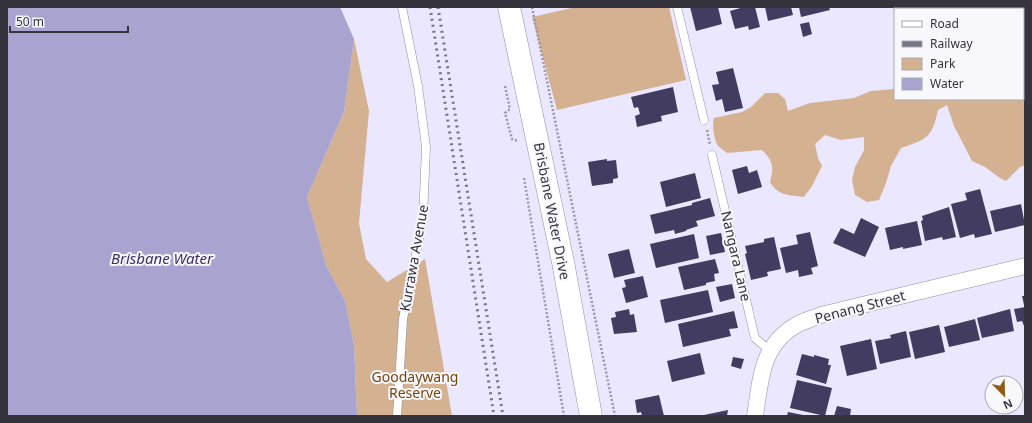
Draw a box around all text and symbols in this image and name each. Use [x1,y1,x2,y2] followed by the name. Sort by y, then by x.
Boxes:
[10,8,128,34] scale bar
[894,8,1024,100] legend
[16,13,44,30] text: 50 m
[930,15,959,32] text: Road
[930,35,974,52] text: Railway
[930,55,956,72] text: Park
[930,75,964,92] text: Water
[530,141,575,281] street label: Brisbane Water Drive
[395,203,432,313] street label: Kurrawa Avenue
[717,209,756,303] street label: Nangara Lane
[111,248,214,268] water label: Brisbane Water
[813,285,907,328] street label: Penang Street
[372,367,458,402] park label: Goodaywang Reserve
[984,375,1024,415] north arrow
[1001,396,1015,413] text: N

